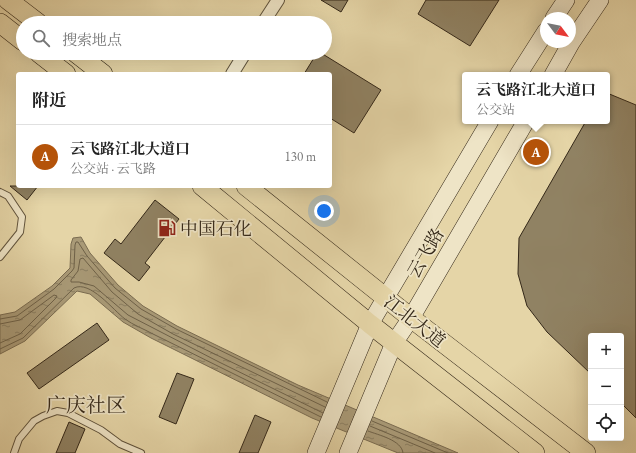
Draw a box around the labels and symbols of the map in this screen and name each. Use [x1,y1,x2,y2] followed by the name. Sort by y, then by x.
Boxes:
[540,12,576,48] north arrow
[523,137,549,167] pin: A
[314,201,334,221] your location
[180,217,252,240] place label: 中国石化
[157,218,177,238] fuel station icon: 中国石化
[402,224,448,282] street label: 云飞路
[380,290,450,352] street label: 江北大道
[46,392,126,418] district label: 广庆社区

